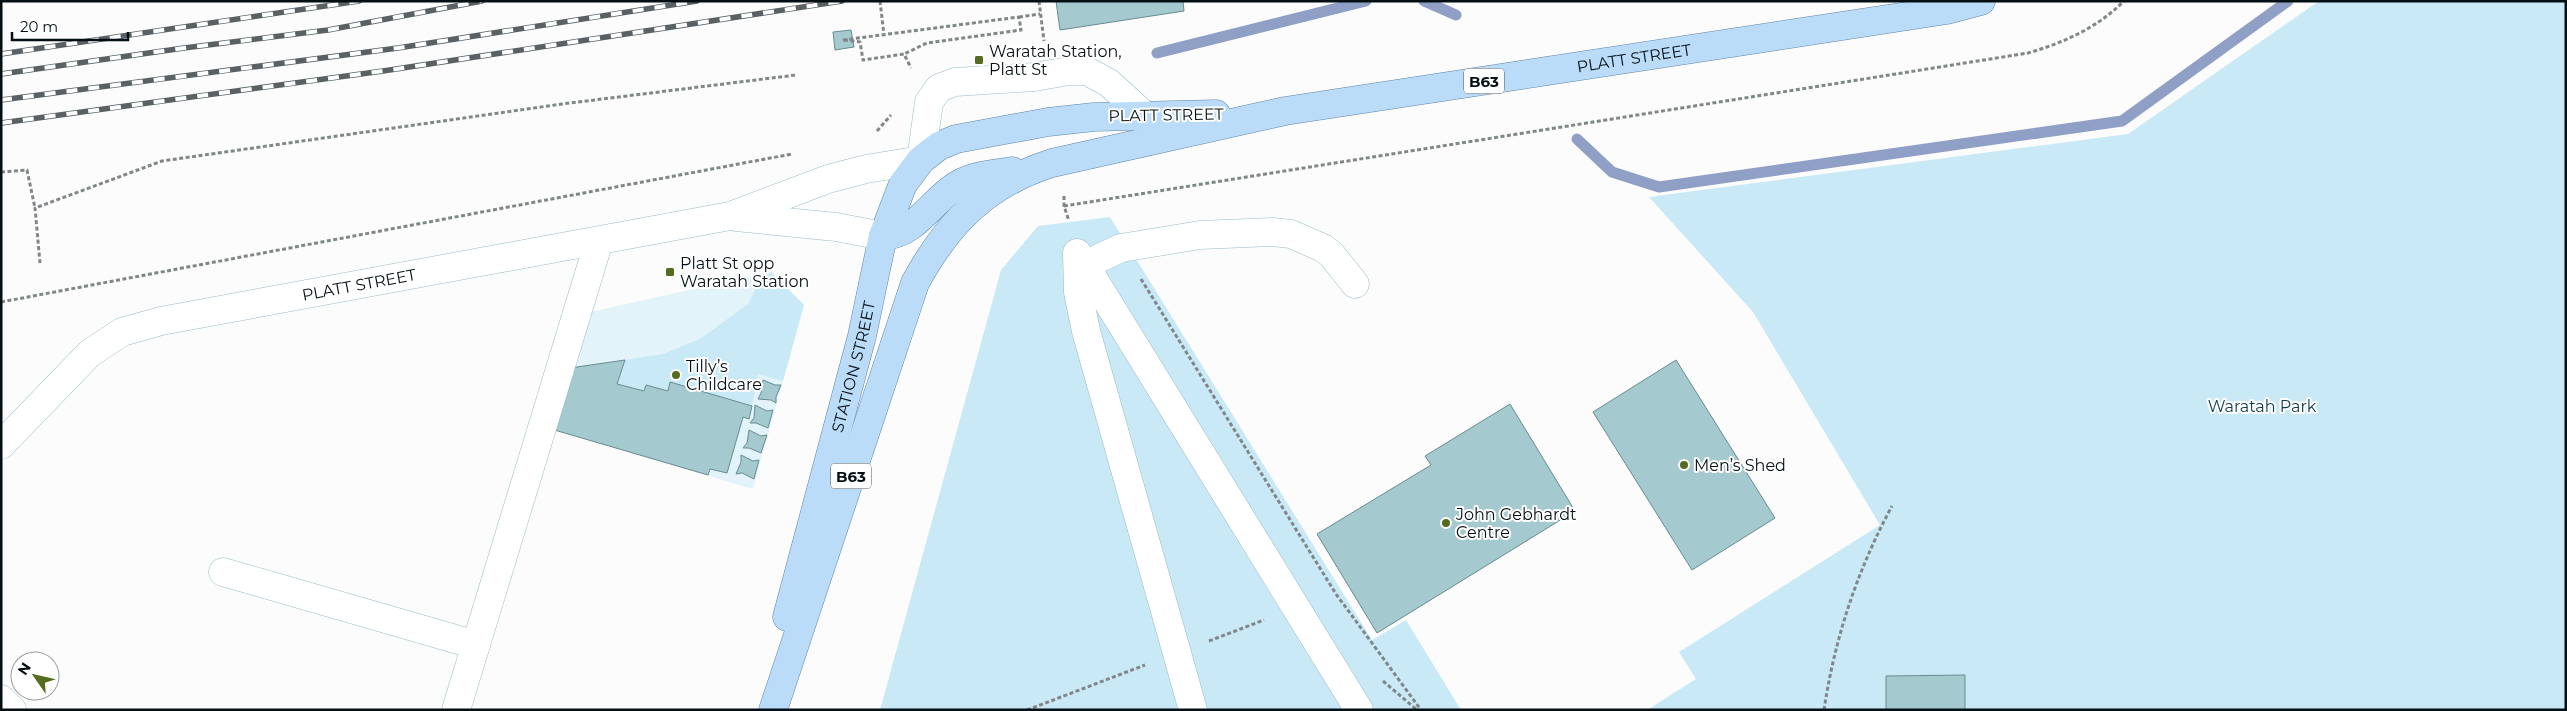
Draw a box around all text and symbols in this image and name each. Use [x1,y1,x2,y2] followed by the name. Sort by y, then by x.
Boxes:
[12,10,129,42] scale bar
[20,17,58,36] text: 20 m
[1575,40,1693,76] street label: PLATT STREET
[989,42,1122,79] place label: Waratah Station, Platt St
[973,54,985,66] marker: Waratah Station, Platt St
[1464,68,1504,94] road number: B63
[1108,104,1225,126] street label: PLATT STREET
[680,254,809,291] place label: Platt St opp Waratah Station
[300,265,418,304] street label: PLATT STREET
[664,266,676,278] marker: Platt St opp Waratah Station
[827,298,879,434] street label: STATION STREET
[686,357,762,394] place label: Tilly’s Childcare
[670,369,682,381] marker: Tilly’s Childcare
[2208,397,2317,416] park label: Waratah Park
[1694,456,1786,475] place label: Men’s Shed
[1678,459,1690,471] marker: Men’s Shed
[831,464,871,488] road number: B63
[1455,505,1577,542] place label: John Gebhardt Centre
[1440,517,1452,529] marker: John Gebhardt Centre
[10,651,60,701] north arrow
[14,659,35,678] text: N

